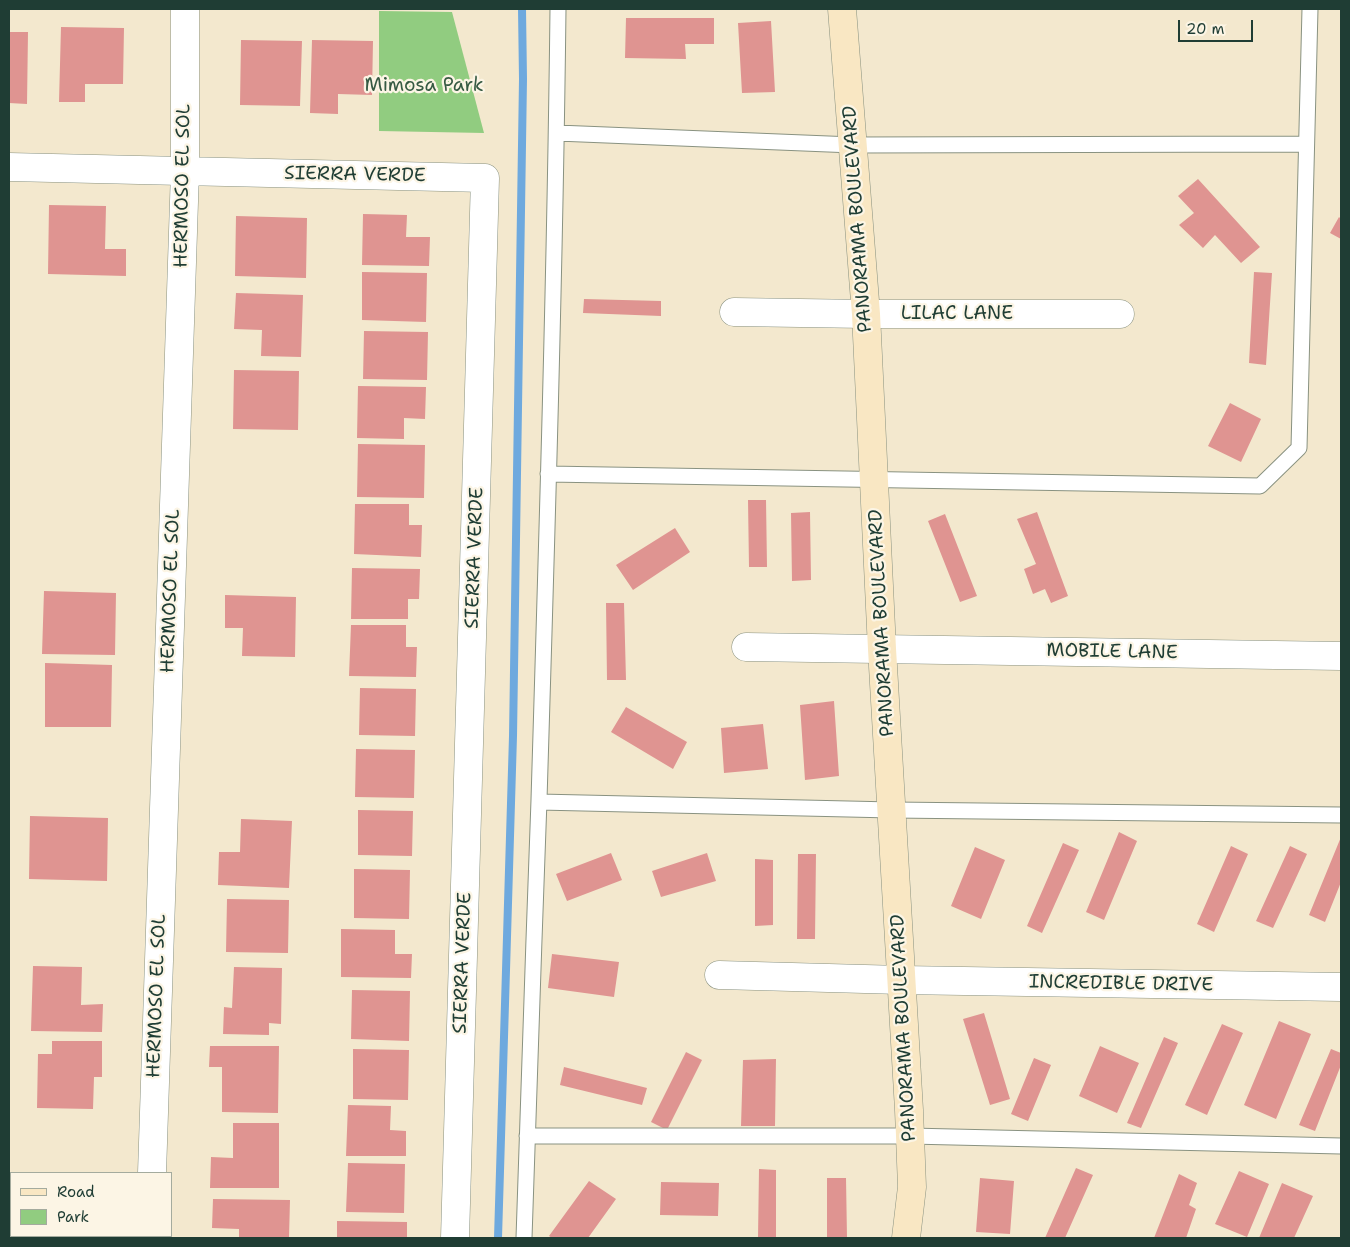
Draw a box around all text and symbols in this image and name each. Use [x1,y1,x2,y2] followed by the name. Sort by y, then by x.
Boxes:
[1180,10,1255,42] scale bar
[1186,19,1225,39] text: 20 m
[364,75,484,97] park label: Mimosa Park
[170,104,196,268] street label: HERMOSO EL SOL
[839,105,877,333] street label: PANORAMA BOULEVARD
[284,162,426,188] street label: SIERRA VERDE
[901,303,1013,325] street label: LILAC LANE
[461,487,489,629] street label: SIERRA VERDE
[157,509,185,673] street label: HERMOSO EL SOL
[865,509,899,737] street label: PANORAMA BOULEVARD
[1046,639,1178,665] street label: MOBILE LANE
[449,892,477,1034] street label: SIERRA VERDE
[143,914,171,1078] street label: HERMOSO EL SOL
[887,914,921,1142] street label: PANORAMA BOULEVARD
[1029,971,1213,997] street label: INCREDIBLE DRIVE
[10,1172,172,1237] legend
[57,1182,95,1202] text: Road
[57,1207,89,1227] text: Park

